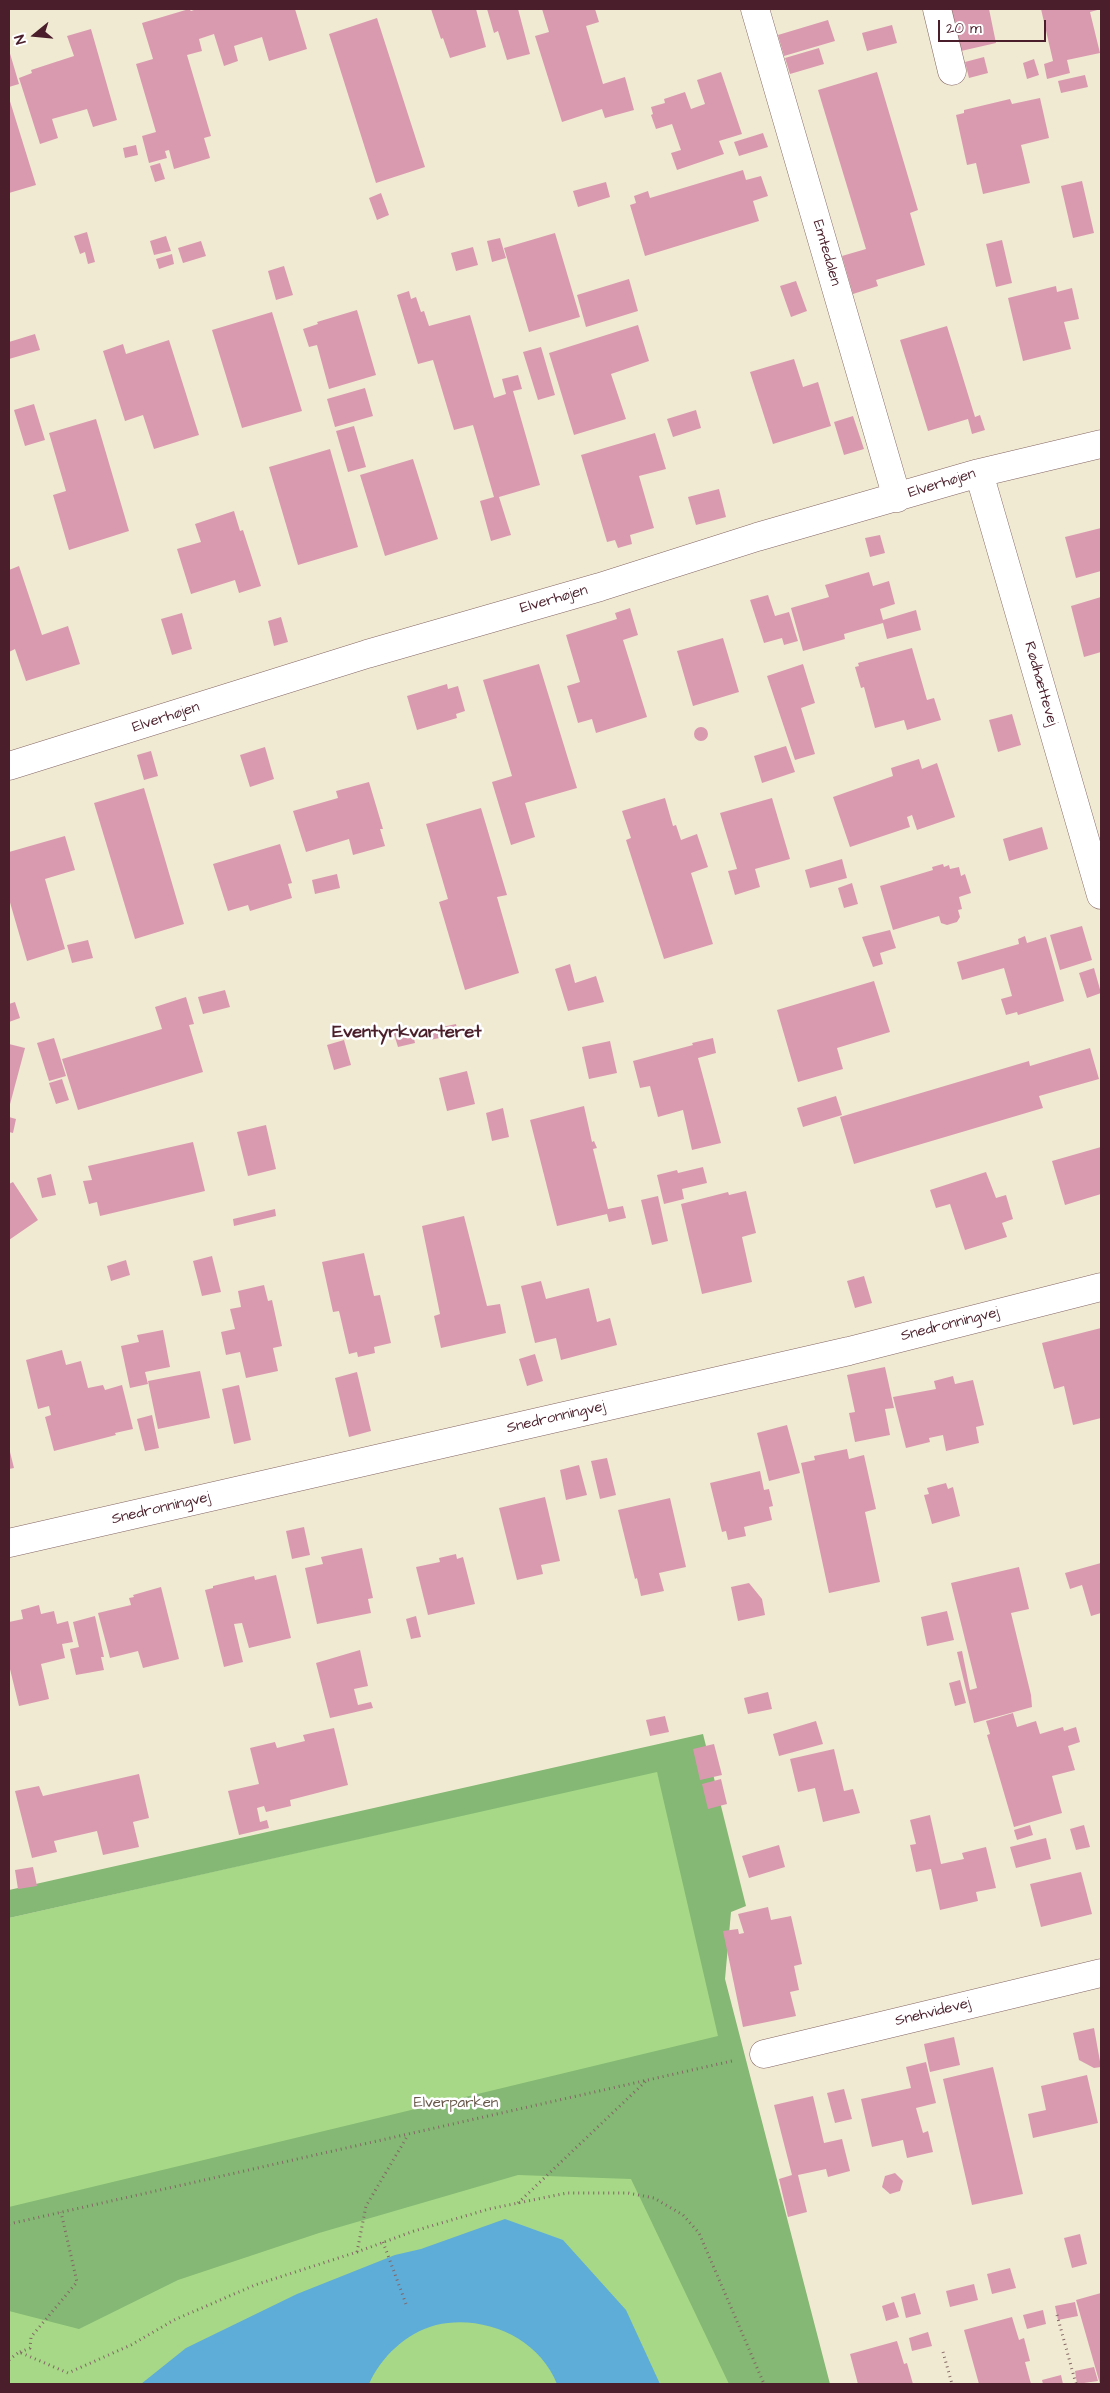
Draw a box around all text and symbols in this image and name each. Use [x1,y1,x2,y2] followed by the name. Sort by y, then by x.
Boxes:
[10,10,60,60] north arrow
[940,10,1048,42] scale bar
[946,18,982,39] text: 20 m
[10,32,32,47] text: N
[808,218,844,288] street label: Emtedalen
[906,465,978,503] street label: Elverhøjen
[518,582,590,618] street label: Elverhøjen
[1019,640,1061,728] street label: Rødhættevej
[130,699,202,737] street label: Elverhøjen
[332,1022,482,1044] district label: Eventyrkvarteret
[899,1304,1001,1346] street label: Snedronningvej
[505,1398,607,1438] street label: Snedronningvej
[110,1489,212,1529] street label: Snedronningvej
[893,1995,973,2031] street label: Snehvidevej
[414,2095,498,2113] park label: Elverparken

